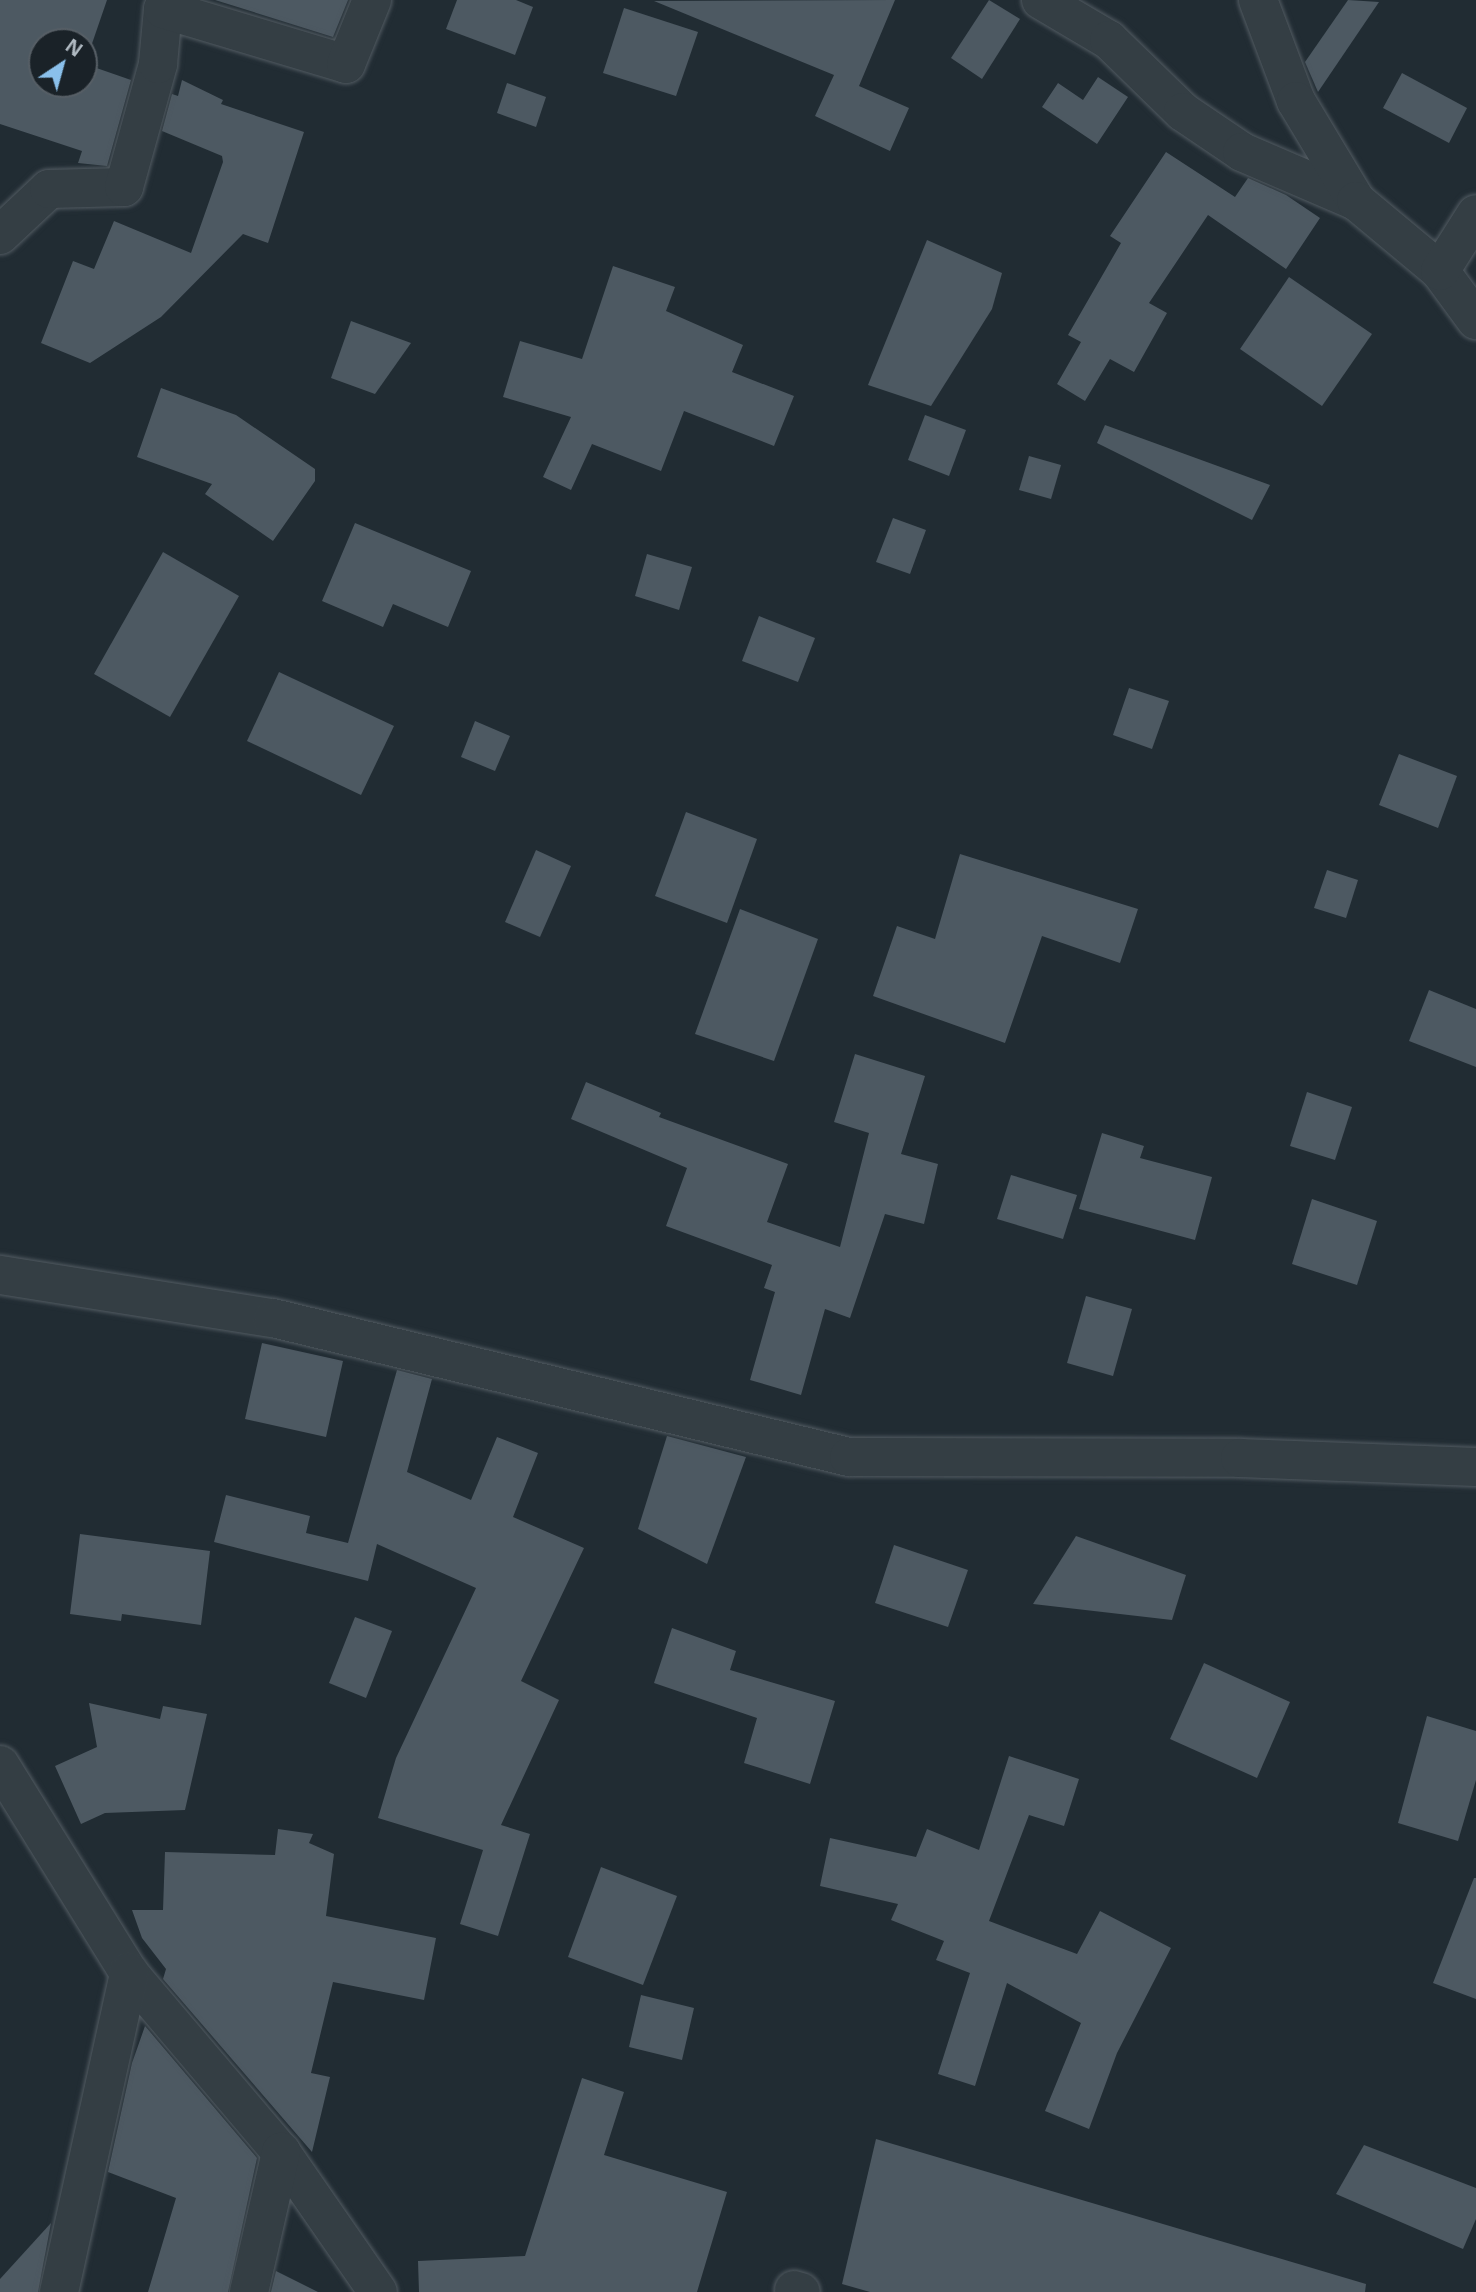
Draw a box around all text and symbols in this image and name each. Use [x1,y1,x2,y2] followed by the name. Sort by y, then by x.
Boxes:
[28,28,98,98] north arrow
[60,33,88,63] text: N

